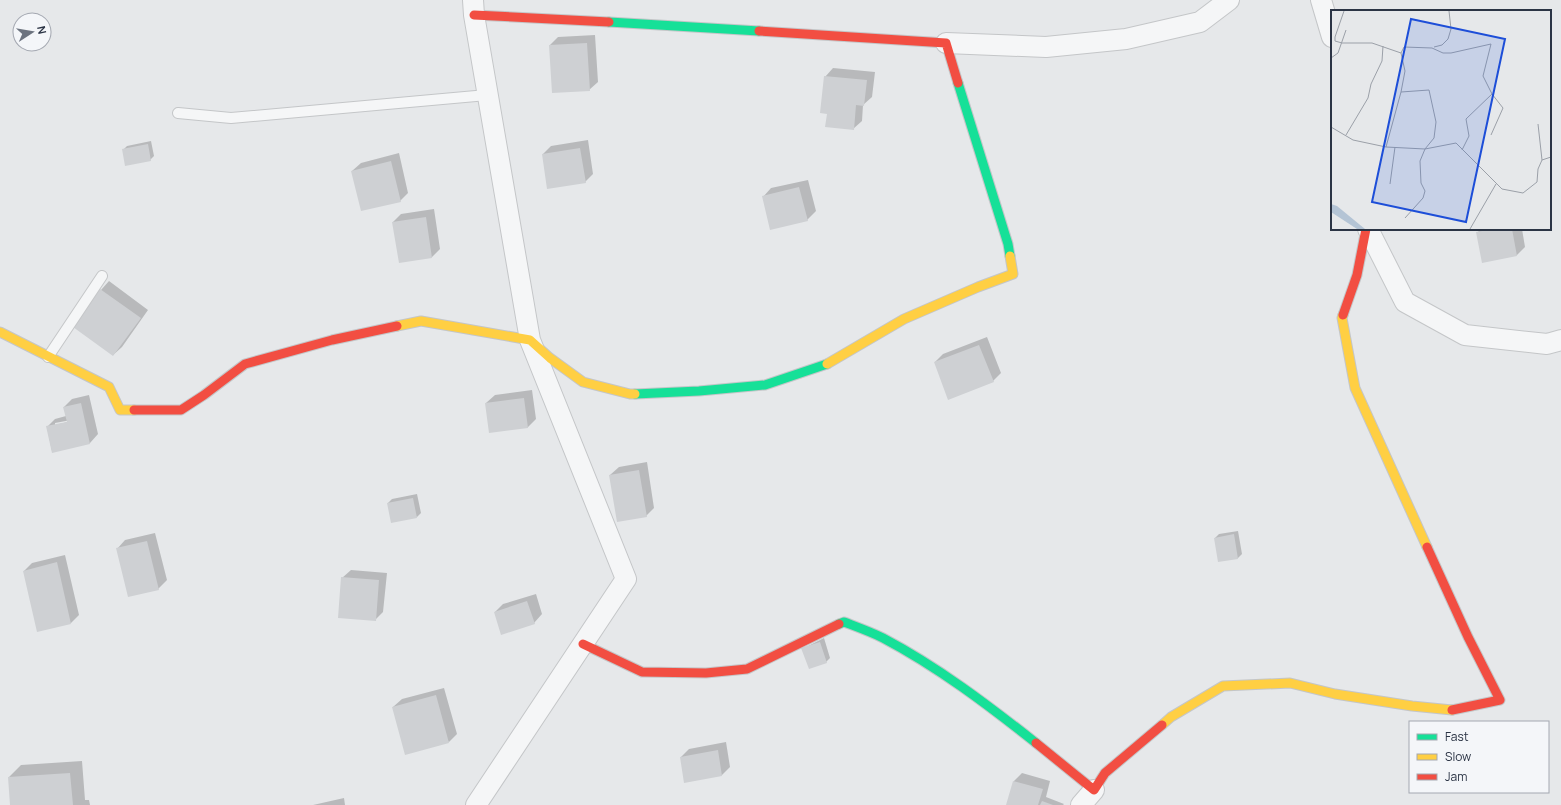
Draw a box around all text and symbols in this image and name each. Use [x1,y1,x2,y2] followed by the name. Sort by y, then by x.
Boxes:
[1331,10,1551,230] inset map
[12,12,52,52] north arrow
[34,24,50,35] text: N
[1409,721,1549,793] legend
[1445,728,1469,745] text: Fast
[1445,748,1471,765] text: Slow
[1445,768,1467,785] text: Jam

